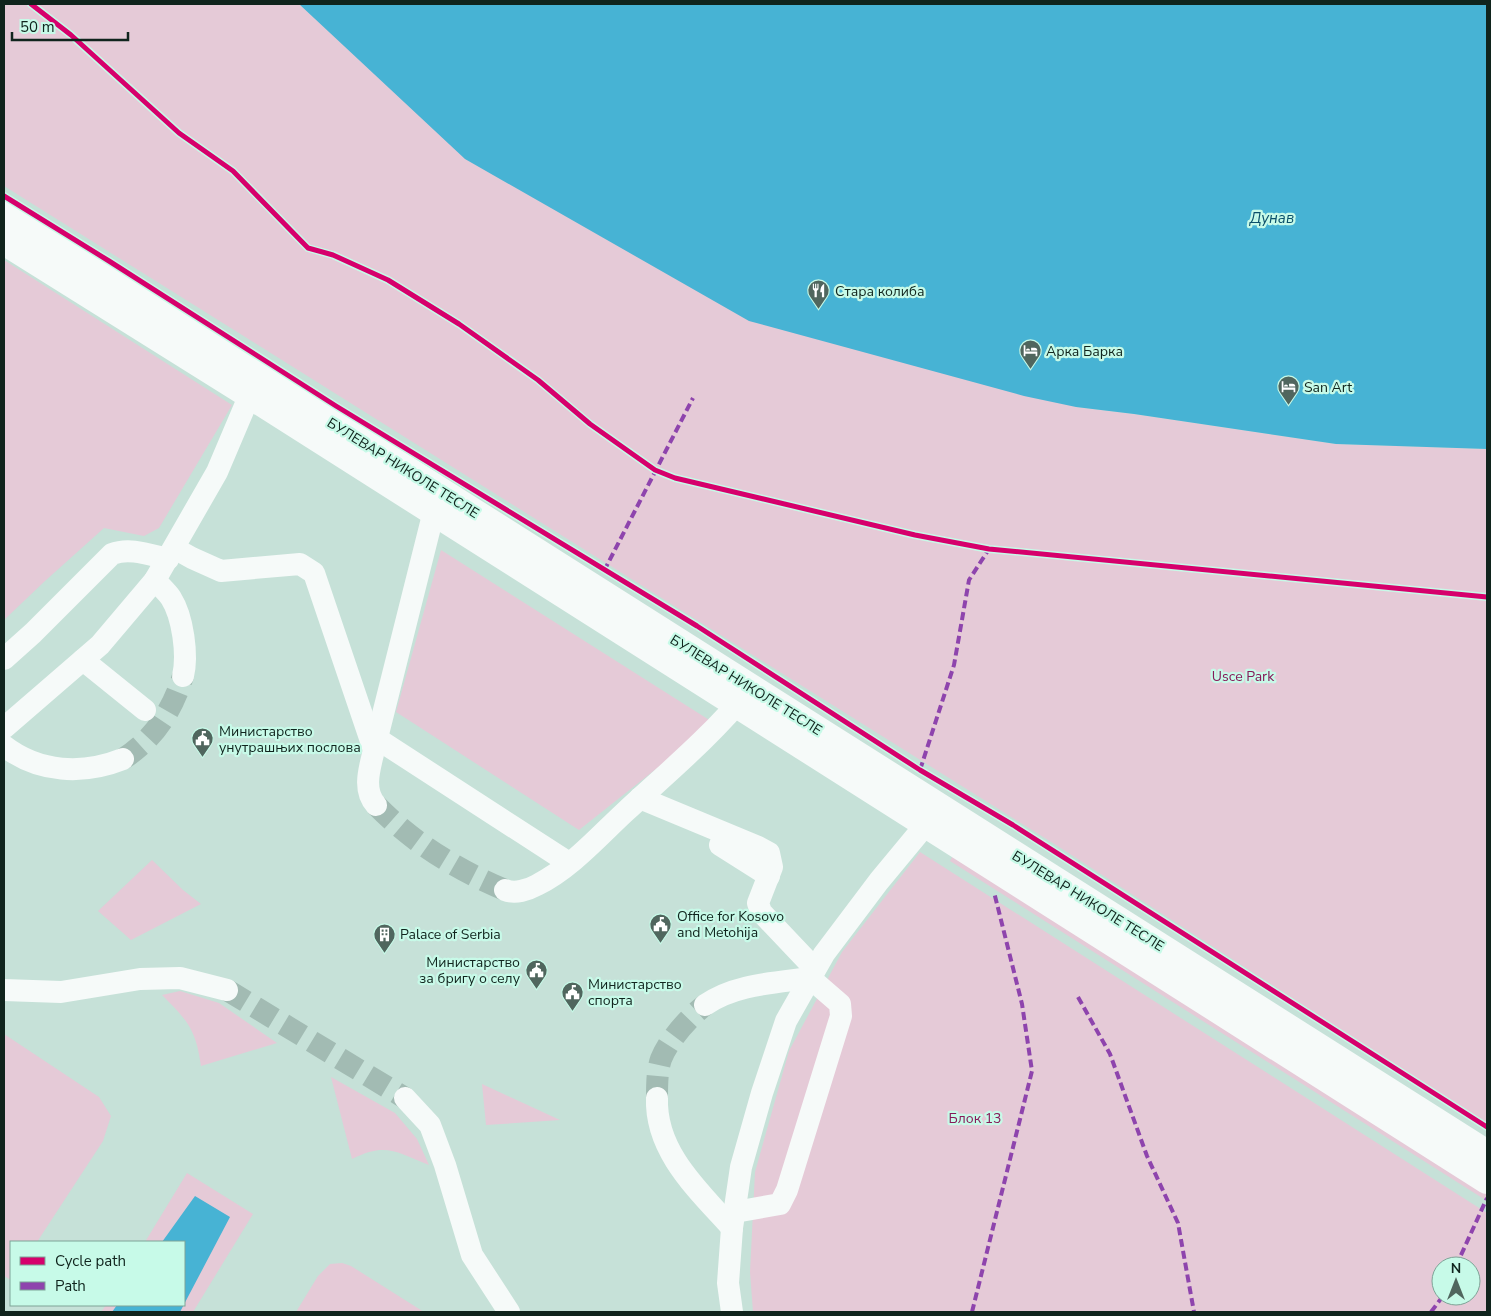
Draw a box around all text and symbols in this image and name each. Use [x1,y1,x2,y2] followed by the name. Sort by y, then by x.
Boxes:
[12,10,129,42] scale bar
[20,17,55,37] text: 50 m
[1249,208,1294,228] water label: Дунав
[807,279,831,310] restaurant icon: Стара колиба
[835,282,924,301] place label: Стара колиба
[1018,339,1042,370] hotel icon: Арка Барка
[1046,342,1123,361] place label: Арка Барка
[1276,375,1300,406] hotel icon: San Art
[1304,378,1352,397] place label: San Art
[323,413,483,523] street label: БУЛЕВАР НИКОЛЕ ТЕСЛЕ
[666,630,826,740] street label: БУЛЕВАР НИКОЛЕ ТЕСЛЕ
[1212,667,1275,686] park label: Usce Park
[219,722,361,757] place label: Министарство унутрашњих послова
[191,727,215,758] public building icon: Министарство унутрашњих послова
[1008,846,1168,956] street label: БУЛЕВАР НИКОЛЕ ТЕСЛЕ
[677,907,784,942] place label: Office for Kosovo and Metohija
[649,912,673,943] public building icon: Office for Kosovo and Metohija
[372,922,396,953] building icon: Palace of Serbia
[400,925,501,944] place label: Palace of Serbia
[419,953,521,988] place label: Министарство за бригу о селу
[524,958,548,989] public building icon: Министарство за бригу о селу
[588,975,682,1010] place label: Министарство спорта
[560,980,584,1011] public building icon: Министарство спорта
[949,1109,1001,1128] park label: Блок 13
[10,1241,185,1306] legend
[55,1251,126,1271] text: Cycle path
[1431,1256,1481,1306] north arrow
[1451,1259,1461,1278] text: N
[55,1276,86,1296] text: Path

